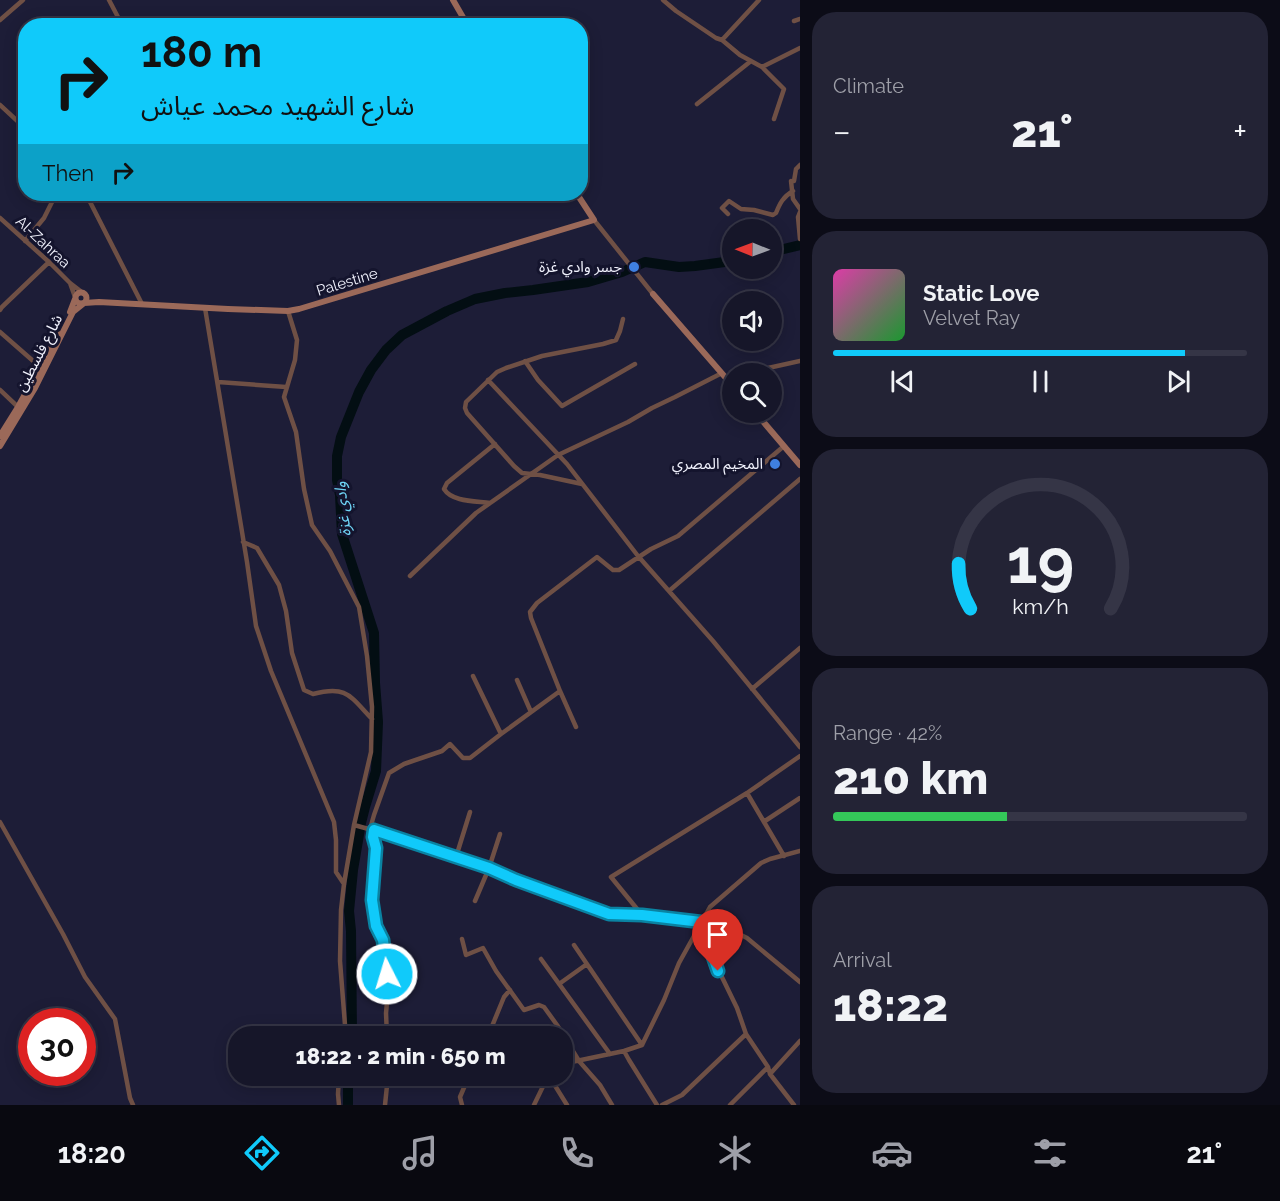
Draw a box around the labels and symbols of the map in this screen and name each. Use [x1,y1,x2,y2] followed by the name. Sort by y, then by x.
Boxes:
[12,212,74,272] street label: Al-Zahraa
[722,219,782,279] north arrow
[539,258,622,278] place label: جسر وادي غزة
[627,260,641,274] marker: جسر وادي غزة
[314,264,380,300] street label: Palestine
[12,311,69,396] street label: شارع فلسطين
[672,455,763,475] place label: المخيم المصري
[768,457,782,471] marker: المخيم المصري
[330,480,359,537] water label: وادي غزة
[692,909,743,971] pin
[355,942,419,1006] position arrow
[18,1008,96,1086] speed limit sign: 30

